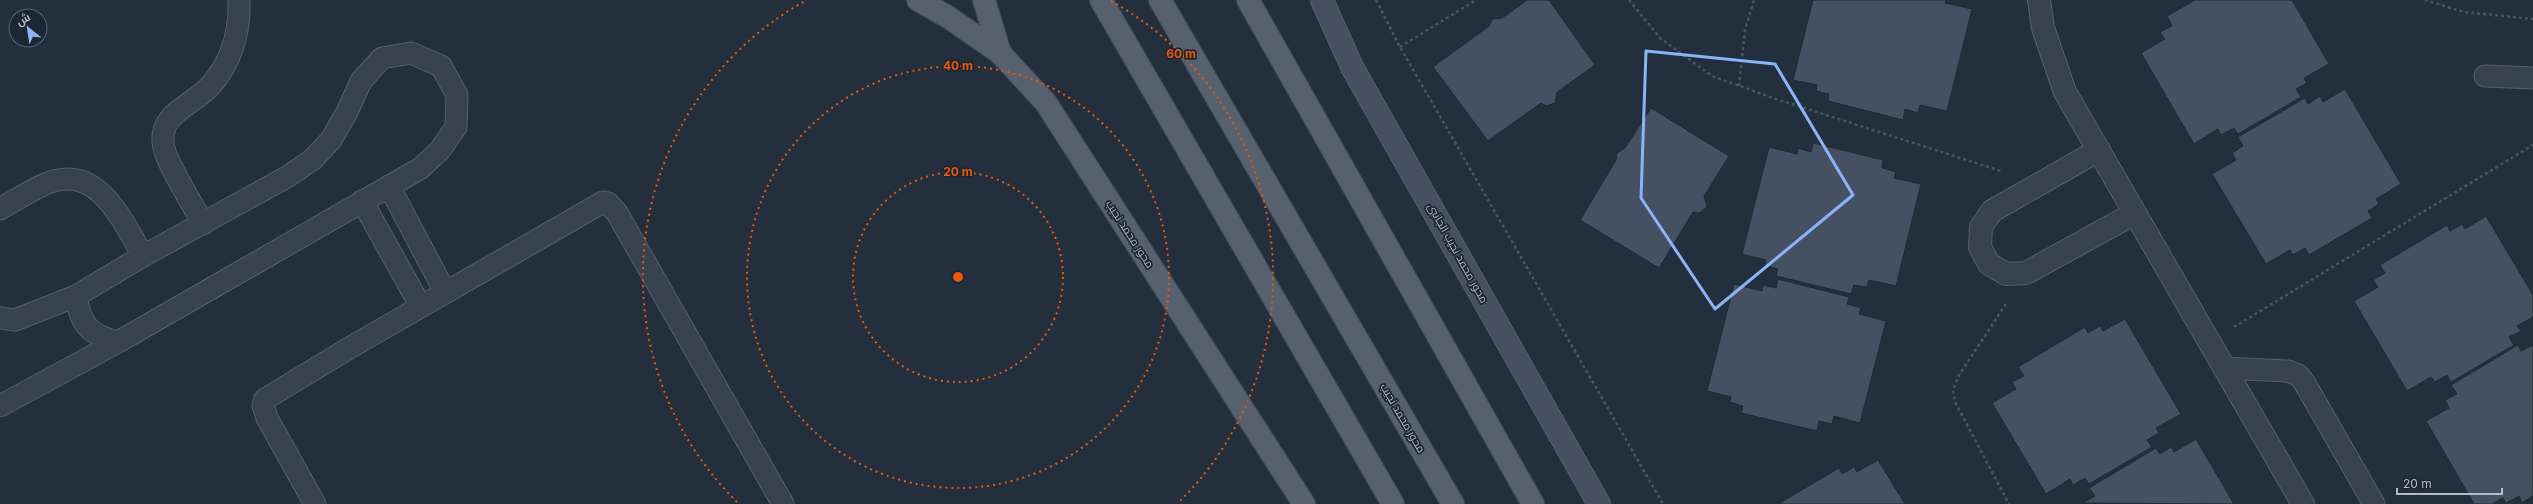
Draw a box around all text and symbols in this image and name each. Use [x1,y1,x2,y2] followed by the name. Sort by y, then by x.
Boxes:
[8,8,48,48] north arrow
[13,10,33,29] text: ش
[1166,46,1196,61] text: 60 m
[943,58,973,73] text: 40 m
[943,164,973,179] text: 20 m
[1103,198,1157,270] street label: محور محمد نجيب
[1425,201,1491,305] street label: محور محمد نجيب الجانبى
[951,270,965,284] centre of rings
[1377,381,1429,455] street label: محور محمد نجيب
[2397,470,2502,496] scale bar
[2403,476,2432,491] text: 20 m

